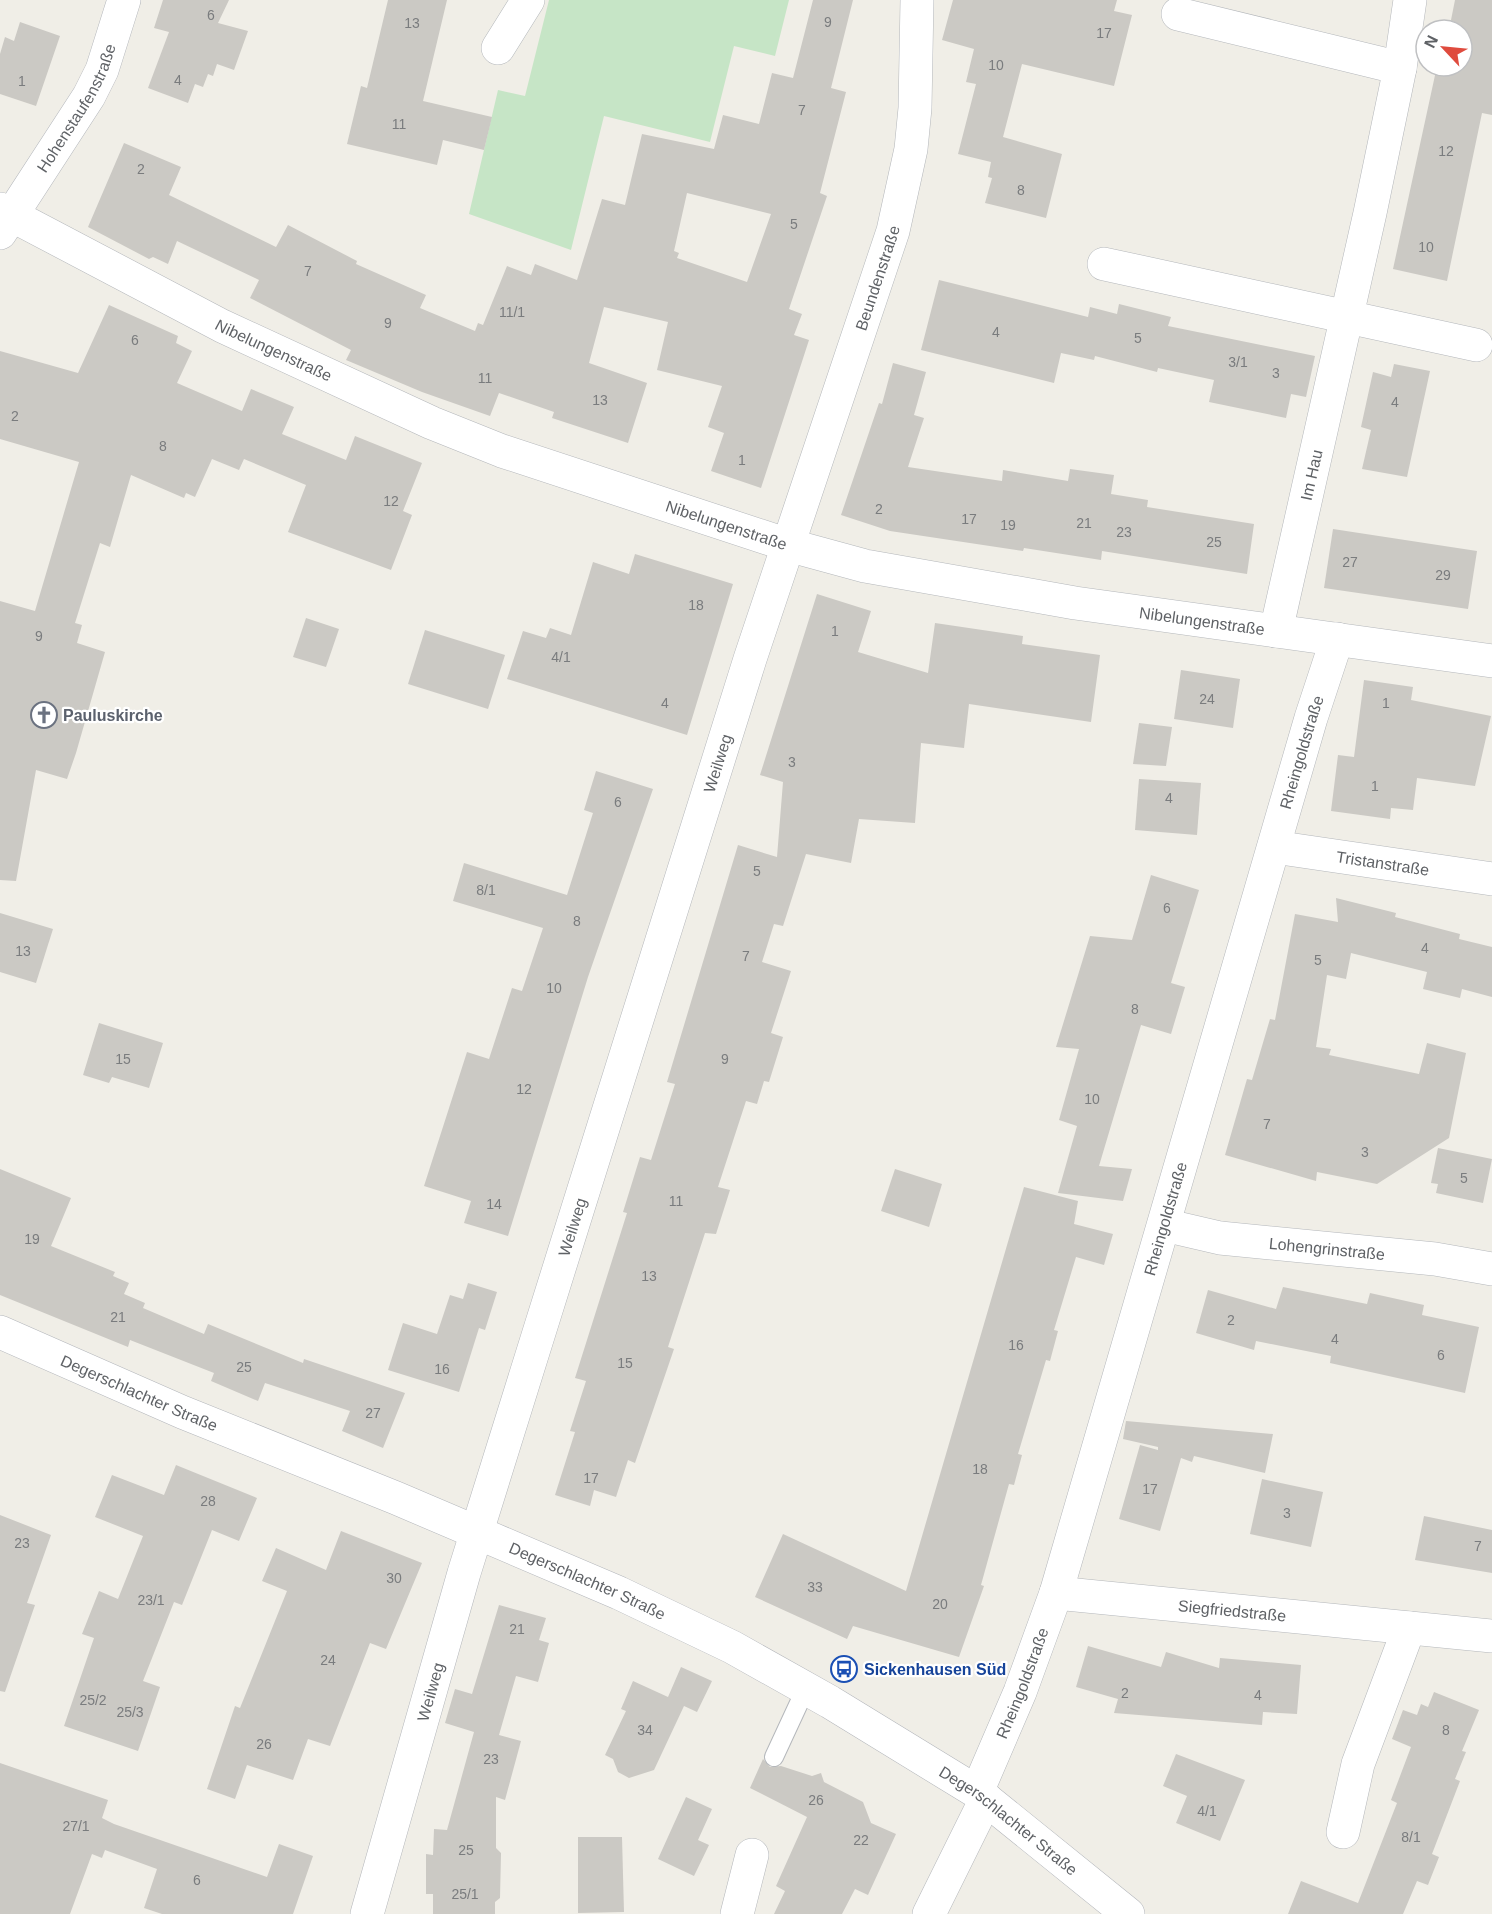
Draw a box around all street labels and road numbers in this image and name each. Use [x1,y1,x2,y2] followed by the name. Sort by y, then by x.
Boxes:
[33,42,118,175] street label: Hohenstaufenstraße
[852,224,902,333] street label: Beundenstraße
[213,316,335,384] street label: Nibelungenstraße
[1297,448,1325,502] street label: Im Hau
[664,497,789,553] street label: Nibelungenstraße
[1138,604,1266,638] street label: Nibelungenstraße
[1276,693,1326,811] street label: Rheingoldstraße
[700,732,734,795] street label: Weilweg
[1335,848,1431,878] street label: Tristanstraße
[1140,1160,1190,1278] street label: Rheingoldstraße
[555,1196,589,1258] street label: Weilweg
[1268,1234,1386,1263] street label: Lohengrinstraße
[58,1351,220,1434] street label: Degerschlachter Straße
[507,1539,669,1623] street label: Degerschlachter Straße
[1177,1597,1287,1624] street label: Siegfriedstraße
[993,1625,1051,1741] street label: Rheingoldstraße
[414,1661,447,1723] street label: Weilweg
[936,1763,1081,1878] street label: Degerschlachter Straße

